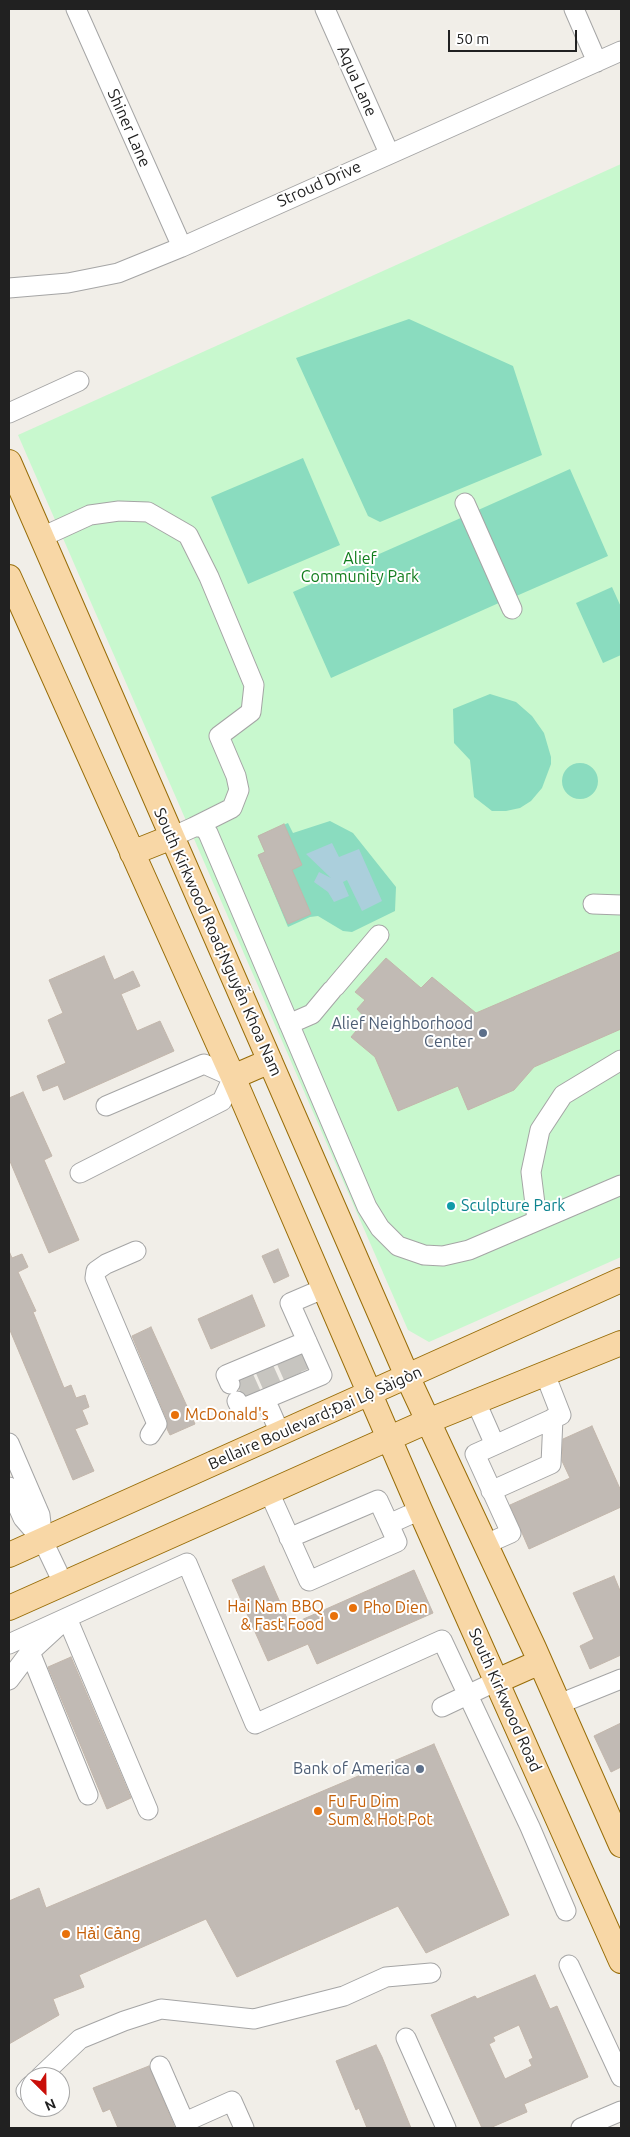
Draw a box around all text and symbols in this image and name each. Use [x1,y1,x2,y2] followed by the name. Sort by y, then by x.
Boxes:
[450,20,579,52] scale bar
[456,30,489,47] text: 50 m
[333,43,381,119] street label: Aqua Lane
[103,86,155,170] street label: Shiner Lane
[274,157,364,211] street label: Stroud Drive
[301,549,419,587] park label: Alief Community Park
[150,805,286,1079] street label: South Kirkwood Road;Nguyễn Khoa Nam
[331,1014,473,1052] place label: Alief Neighborhood Center
[477,1027,489,1039] marker: Alief Neighborhood Center
[461,1196,565,1216] place label: Sculpture Park
[445,1200,457,1212] marker: Sculpture Park
[205,1362,425,1474] street label: Bellaire Boulevard;Đại Lộ Sàigòn
[185,1405,269,1425] place label: McDonald's
[169,1409,181,1421] marker: McDonald's
[227,1597,324,1635] place label: Hai Nam BBQ & Fast Food
[363,1598,428,1618] place label: Pho Dien
[347,1602,359,1614] marker: Pho Dien
[328,1610,340,1622] marker: Hai Nam BBQ & Fast Food
[465,1625,545,1775] street label: South Kirkwood Road
[293,1759,410,1779] place label: Bank of America
[414,1763,426,1775] marker: Bank of America
[328,1792,433,1830] place label: Fu Fu Dim Sum & Hot Pot
[312,1805,324,1817] marker: Fu Fu Dim Sum & Hot Pot
[76,1924,141,1944] place label: Hải Cảng
[60,1928,72,1940] marker: Hải Cảng
[20,2067,70,2117] north arrow
[43,2095,58,2114] text: N

